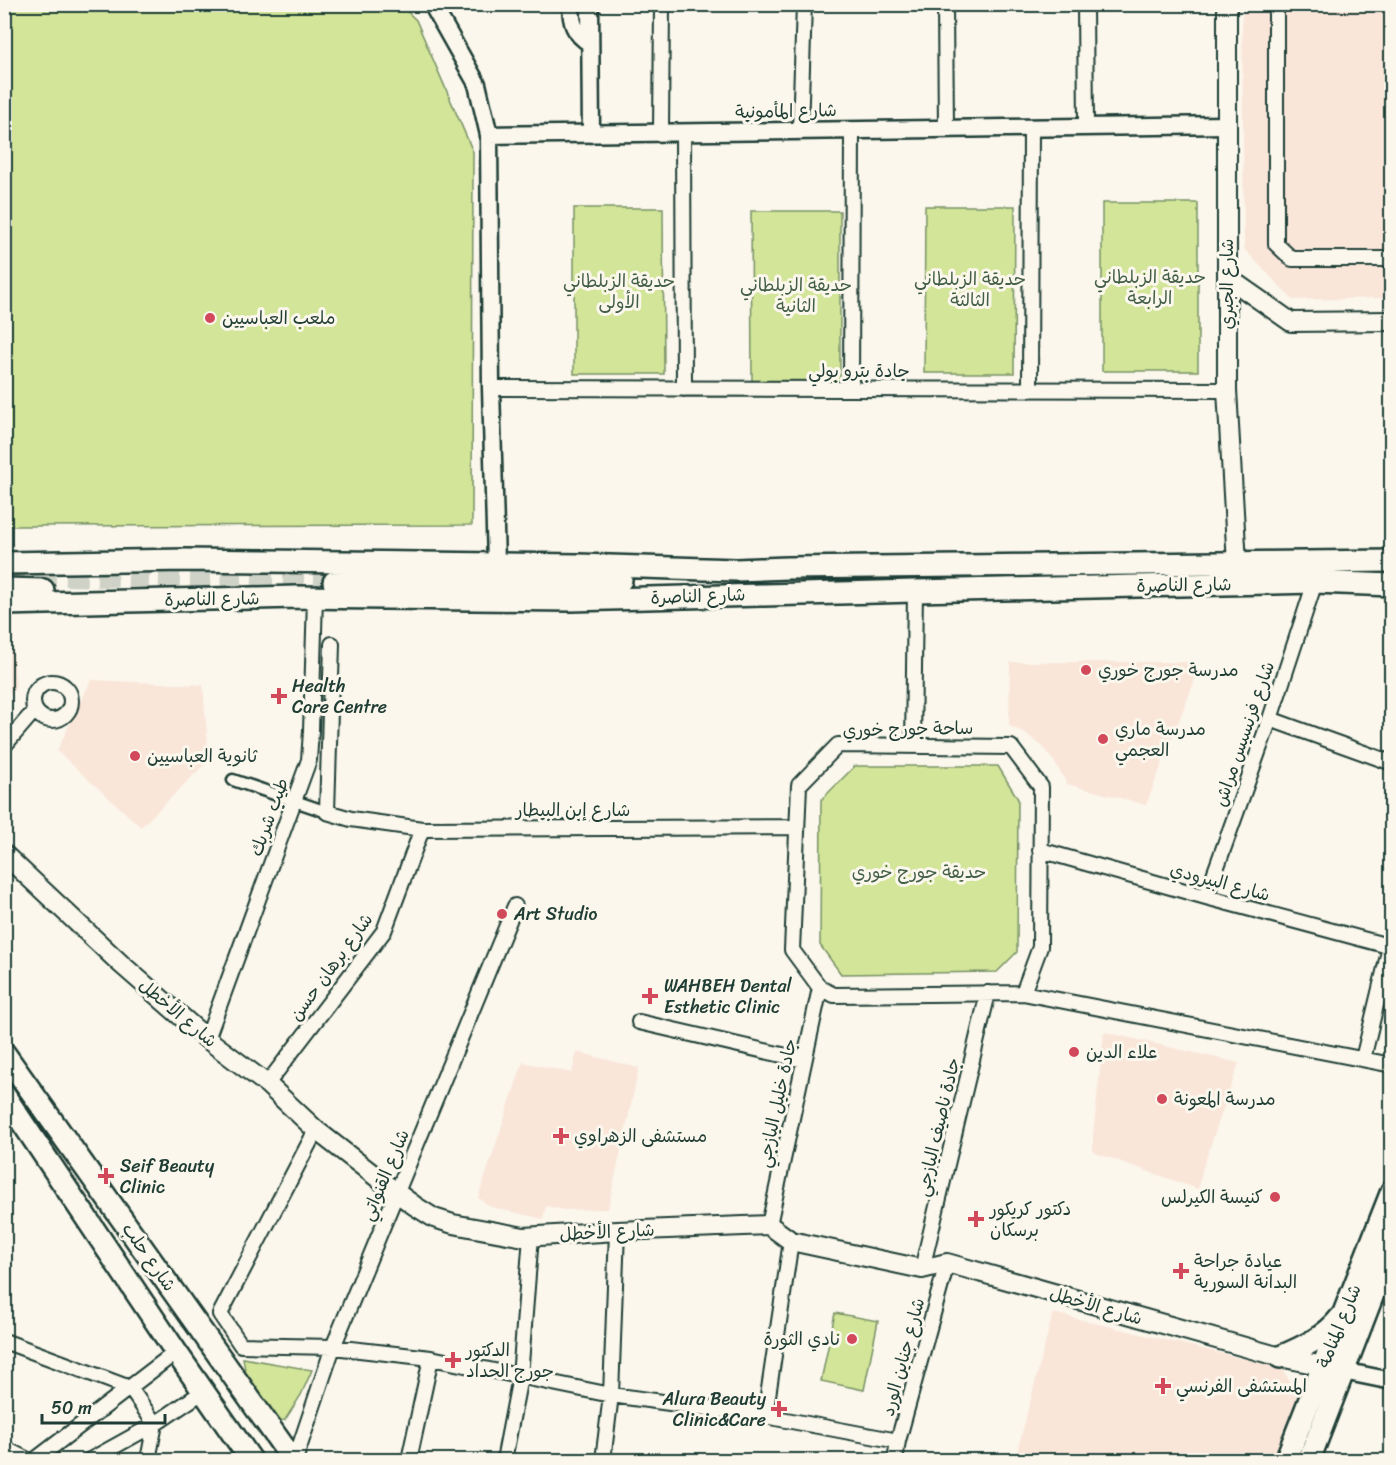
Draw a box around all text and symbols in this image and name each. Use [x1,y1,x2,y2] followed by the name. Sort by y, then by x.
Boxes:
[735,94,837,128] street label: شارع المأمونية
[1211,238,1243,330] street label: شارع الجبري
[1094,261,1206,314] park label: حديقة الزبلطاني الرابعة
[914,263,1026,316] park label: حديقة الزبلطاني الثالثة
[563,265,675,318] park label: حديقة الزبلطاني الأولى
[740,269,852,322] park label: حديقة الزبلطاني الثانية
[222,302,335,334] place label: ملعب العباسيين
[203,311,217,325] marker: ملعب العباسيين
[808,355,910,387] street label: جادة بترو بولي
[1136,568,1232,602] street label: شارع الناصرة
[650,578,746,614] street label: شارع الناصرة
[164,582,260,616] street label: شارع الناصرة
[1098,654,1239,686] place label: مدرسة جورج خوري
[1204,657,1284,811] street label: شارع فرنسيس مراش
[1079,663,1093,677] marker: مدرسة جورج خوري
[292,670,387,723] place label: Health Care Centre
[270,687,288,705] marker: Health Care Centre
[842,712,974,746] street label: ساحة جورج خوري
[1115,713,1206,766] place label: مدرسة ماري العجمي
[1096,732,1110,746] marker: مدرسة ماري العجمي
[147,740,258,772] place label: ثانوية العباسيين
[128,749,142,763] marker: ثانوية العباسيين
[240,773,298,861] street label: طيب شربك
[514,794,630,826] street label: شارع إبن البيطار
[1166,853,1274,911] street label: شارع البيرودي
[852,856,986,888] park label: حديقة جورج خوري
[513,898,597,930] place label: Art Studio
[281,906,381,1028] street label: شارع برهان حسن
[495,907,509,921] marker: Art Studio
[131,970,225,1056] street label: شارع الأخطل
[664,970,793,1023] place label: WAHBEH Dental Esthetic Clinic
[641,987,659,1005] marker: WAHBEH Dental Esthetic Clinic
[748,1036,806,1170] street label: جادة خليل اليازجي
[1086,1036,1157,1068] place label: علاء الدين
[1067,1045,1081,1059] marker: علاء الدين
[906,1054,970,1200] street label: جادة ناصيف اليازجي
[1174,1083,1276,1115] place label: مدرسة المعونة
[1155,1092,1169,1106] marker: مدرسة المعونة
[574,1120,707,1152] place label: مستشفى الزهراوي
[351,1124,419,1226] street label: شارع القنواتي
[552,1127,570,1145] marker: مستشفى الزهراوي
[120,1150,215,1203] place label: Seif Beauty Clinic
[97,1167,115,1185] marker: Seif Beauty Clinic
[1161,1181,1263,1213] place label: كنيسة الكيرلس
[1268,1190,1282,1204] marker: كنيسة الكيرلس
[988,1193,1071,1246] place label: دكتور كريكور برسكان
[967,1210,985,1228] marker: دكتور كريكور برسكان
[558,1214,656,1250] street label: شارع الأخطل
[113,1216,185,1298] street label: شارع حلب
[1194,1245,1297,1298] place label: عيادة جراحة البدانة السورية
[1172,1262,1190,1280] marker: عيادة جراحة البدانة السورية
[1046,1277,1146,1335] street label: شارع الأخطل
[1308,1279,1370,1373] street label: شارع المنامة
[872,1294,934,1420] street label: شارع جناين الورد
[764,1323,840,1355] place label: نادي الثورة
[845,1332,859,1346] marker: نادي الثورة
[464,1334,554,1387] place label: الدكتور جورج الحداد
[444,1351,462,1369] marker: الدكتور جورج الحداد
[1176,1370,1307,1402] place label: المستشفى الفرنسي
[1154,1377,1172,1395] marker: المستشفى الفرنسي
[661,1383,767,1436] place label: Alura Beauty Clinic&Care
[42,1387,165,1425] scale bar
[51,1392,92,1424] text: 50 m
[770,1400,788,1418] marker: Alura Beauty Clinic&Care

